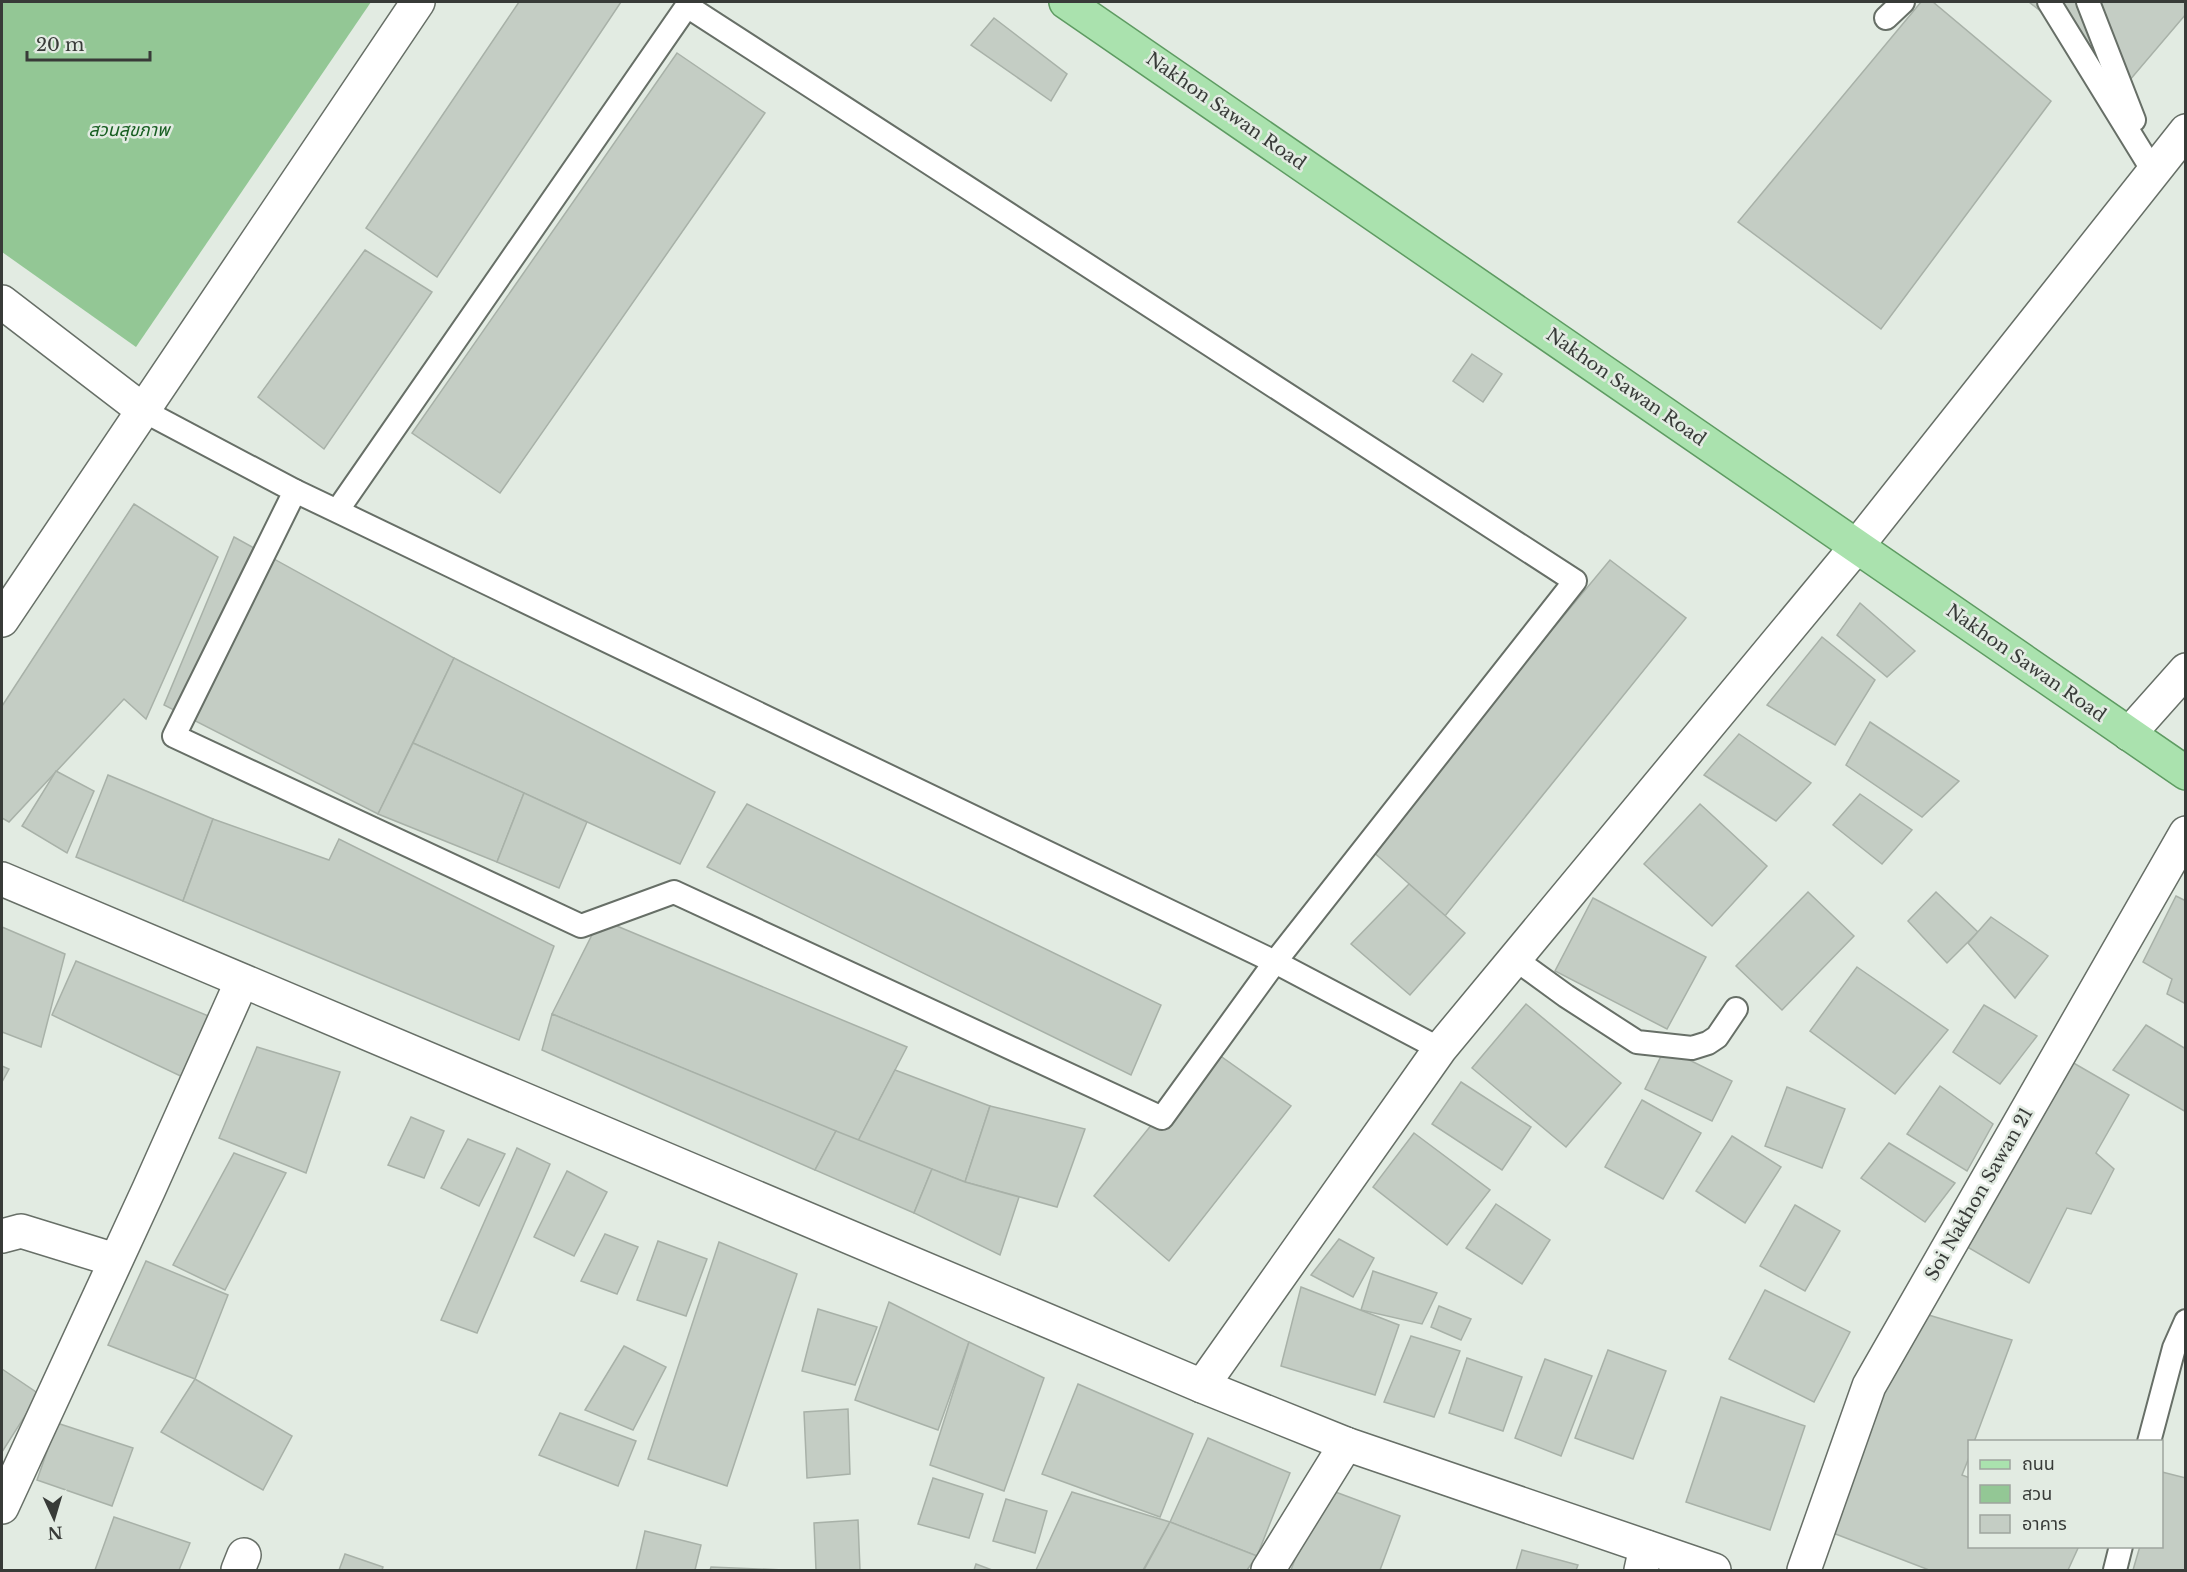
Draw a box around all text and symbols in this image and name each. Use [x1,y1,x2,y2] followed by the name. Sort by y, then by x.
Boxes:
[27,24,150,62] scale bar
[36,34,84,56] text: 20 m
[1142,47,1310,175] street label: Nakhon Sawan Road
[89,119,172,141] park label: สวนสุขภาพ
[1542,323,1710,451] street label: Nakhon Sawan Road
[1942,599,2110,727] street label: Nakhon Sawan Road
[1920,1104,2038,1284] street label: Soi Nakhon Sawan 21
[1968,1440,2163,1548] legend
[2022,1453,2055,1475] text: ถนน
[2022,1483,2052,1505] text: สวน
[24,1488,84,1548] north arrow
[2022,1513,2067,1535] text: อาคาร
[47,1522,63,1543] text: N

